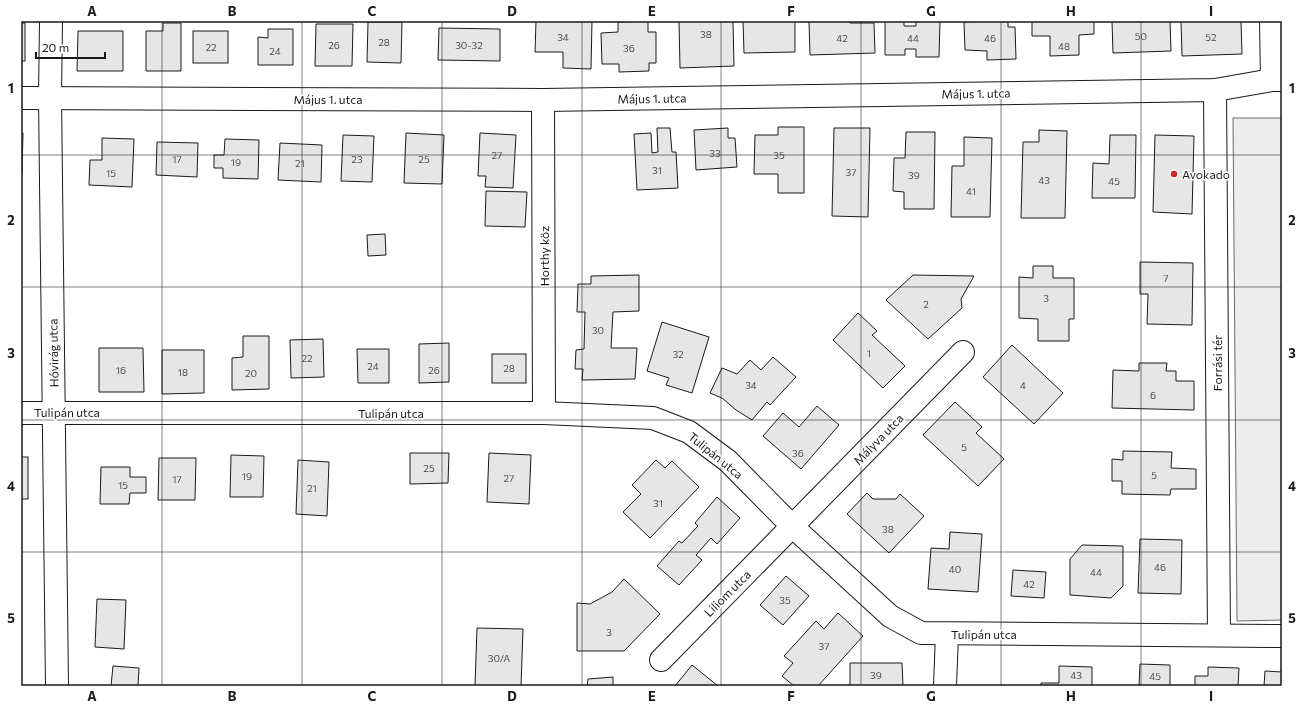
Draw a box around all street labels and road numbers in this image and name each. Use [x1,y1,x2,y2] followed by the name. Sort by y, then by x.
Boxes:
[941,85,1011,101] street label: Május 1. utca
[617,90,687,106] street label: Május 1. utca
[293,92,363,106] street label: Május 1. utca
[537,226,551,286] street label: Horthy köz
[45,319,61,387] street label: Hóvirág utca
[1210,335,1224,391] street label: Forrási tér
[34,405,100,419] street label: Tulipán utca
[358,406,424,420] street label: Tulipán utca
[850,411,906,467] street label: Mályva utca
[686,429,746,481] street label: Tulipán utca
[701,567,753,619] street label: Liliom utca
[951,627,1017,641] street label: Tulipán utca

